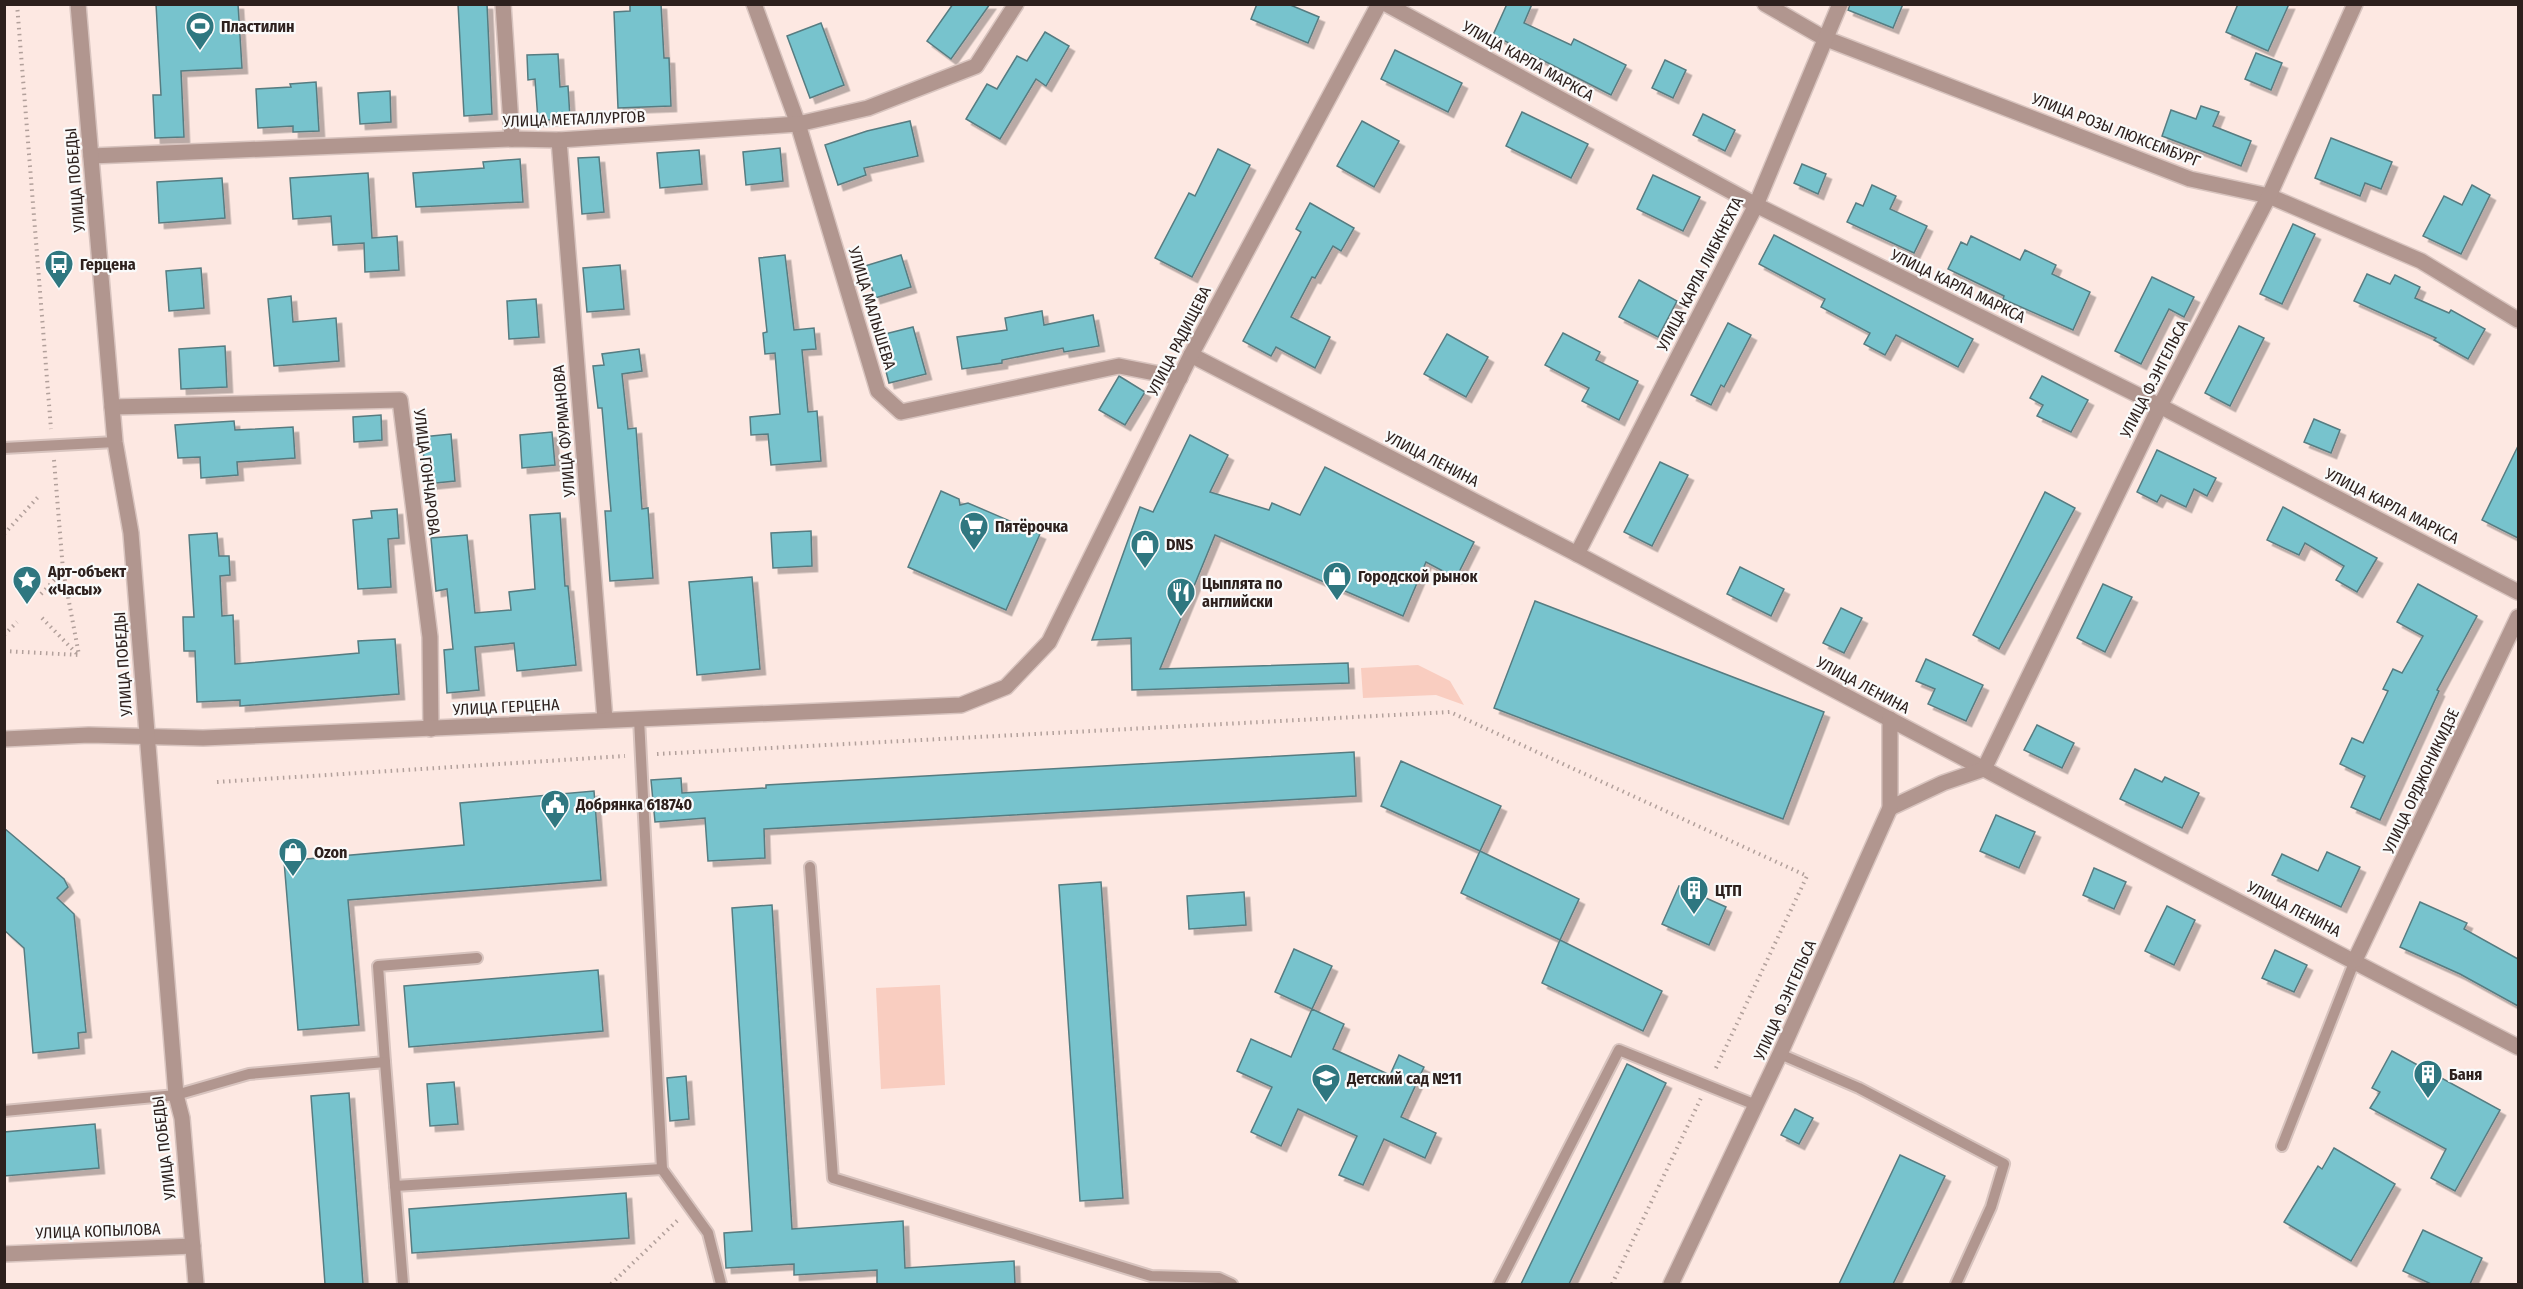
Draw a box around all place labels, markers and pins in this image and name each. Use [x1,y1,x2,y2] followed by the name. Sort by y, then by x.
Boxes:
[184,10,216,52] sports icon: Пластилин
[221,17,295,36] place label: Пластилин
[43,248,75,290] bus stop icon: Герцена
[80,255,136,274] place label: Герцена
[958,510,990,552] supermarket icon: Пятёрочка
[995,517,1068,536] place label: Пятёрочка
[1129,528,1161,570] shop icon: DNS
[1166,535,1193,554] place label: DNS
[1321,560,1353,602] shop icon: Городской рынок
[47,562,126,599] place label: Арт-объект «Часы»
[11,564,43,606] place icon: Арт-объект «Часы»
[1358,567,1479,586] place label: Городской рынок
[1202,574,1283,611] place label: Цыплята по английски
[1165,576,1197,618] restaurant icon: Цыплята по английски
[539,788,571,830] public building icon: Добрянка 618740
[575,795,692,814] place label: Добрянка 618740
[277,836,309,878] shop icon: Ozon
[314,843,347,862] place label: Ozon
[1678,874,1710,916] building icon: ЦТП
[1715,881,1742,900] place label: ЦТП
[2412,1058,2444,1100] building icon: Баня
[1310,1062,1342,1104] school or university icon: Детский сад №11
[2449,1065,2482,1084] place label: Баня
[1346,1069,1462,1088] place label: Детский сад №11

